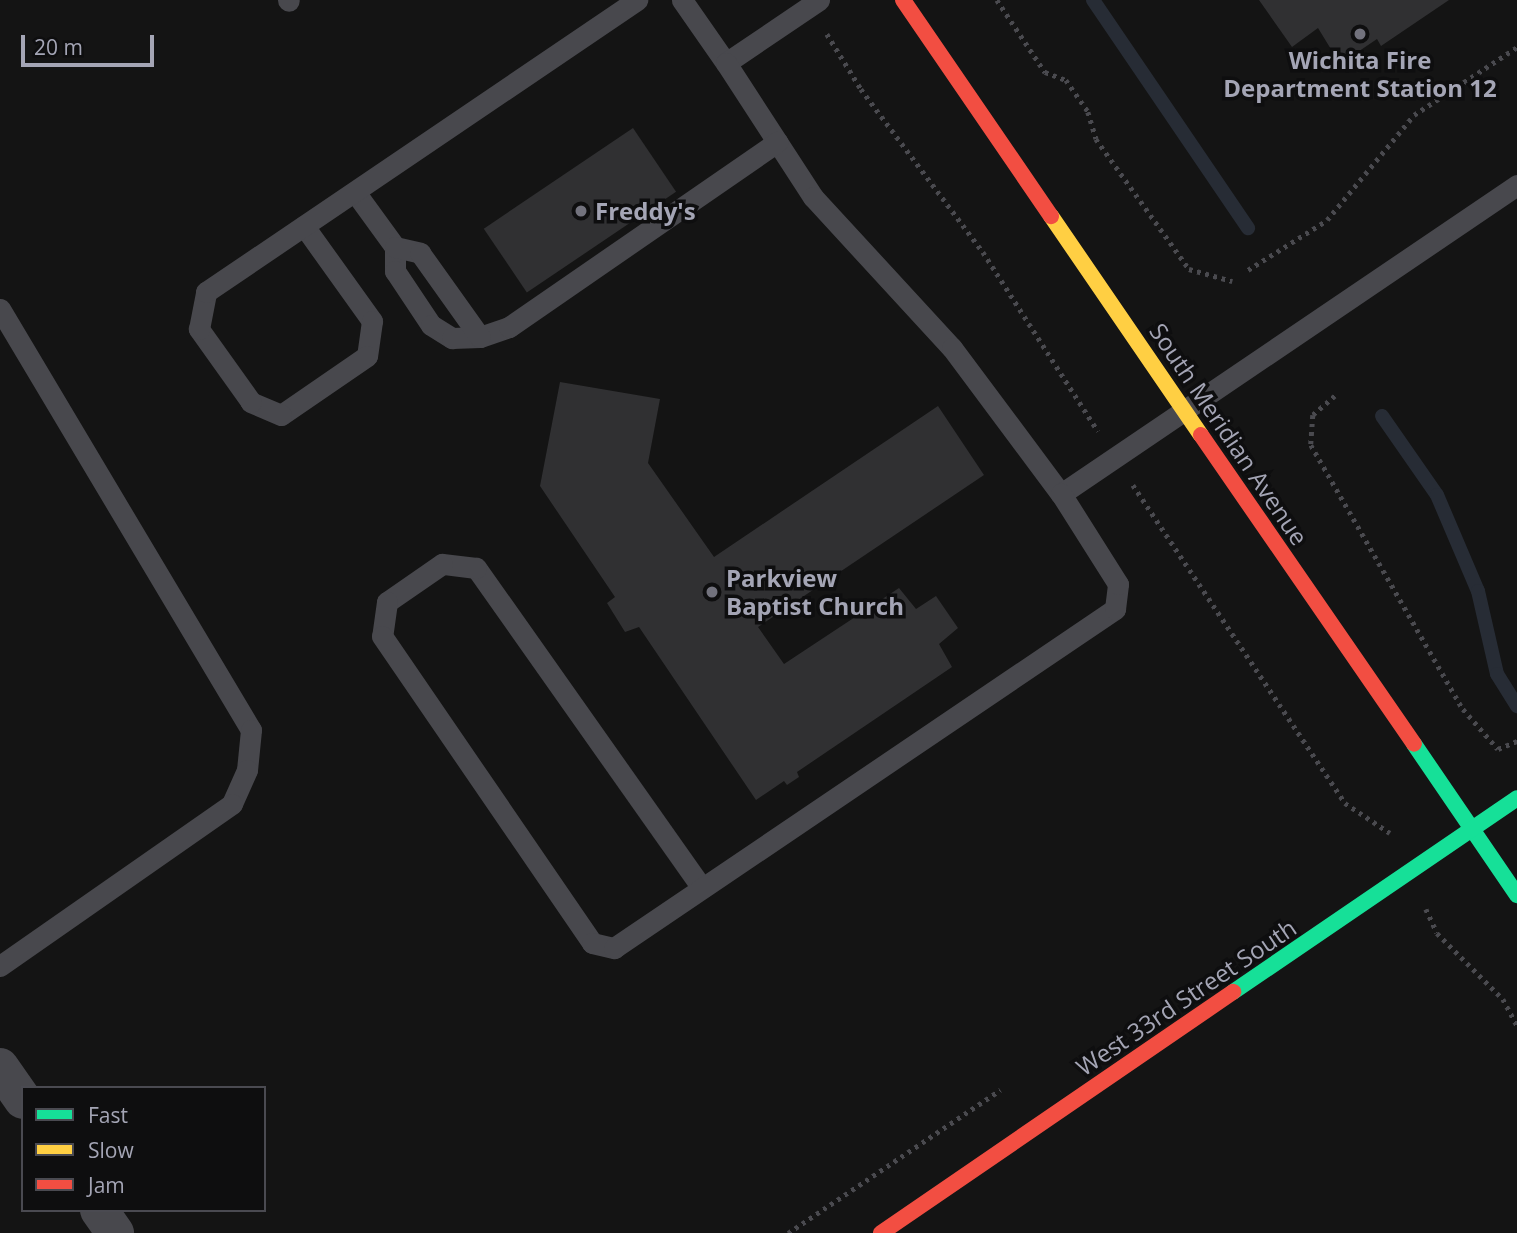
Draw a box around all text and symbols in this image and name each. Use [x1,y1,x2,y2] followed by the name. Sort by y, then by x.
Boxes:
[24,21,158,65] scale bar
[1352,26,1368,42] marker: Wichita Fire Department Station 12
[34,33,83,61] text: 20 m
[1223,46,1497,102] place label: Wichita Fire Department Station 12
[595,197,696,225] place label: Freddy's
[573,203,589,219] marker: Freddy's
[1144,318,1314,550] street label: South Meridian Avenue
[726,564,904,620] place label: Parkview Baptist Church
[704,584,720,600] marker: Parkview Baptist Church
[1071,913,1301,1081] street label: West 33rd Street South
[21,1086,266,1212] legend
[88,1101,128,1129] text: Fast
[88,1136,134,1164] text: Slow
[88,1171,125,1199] text: Jam

